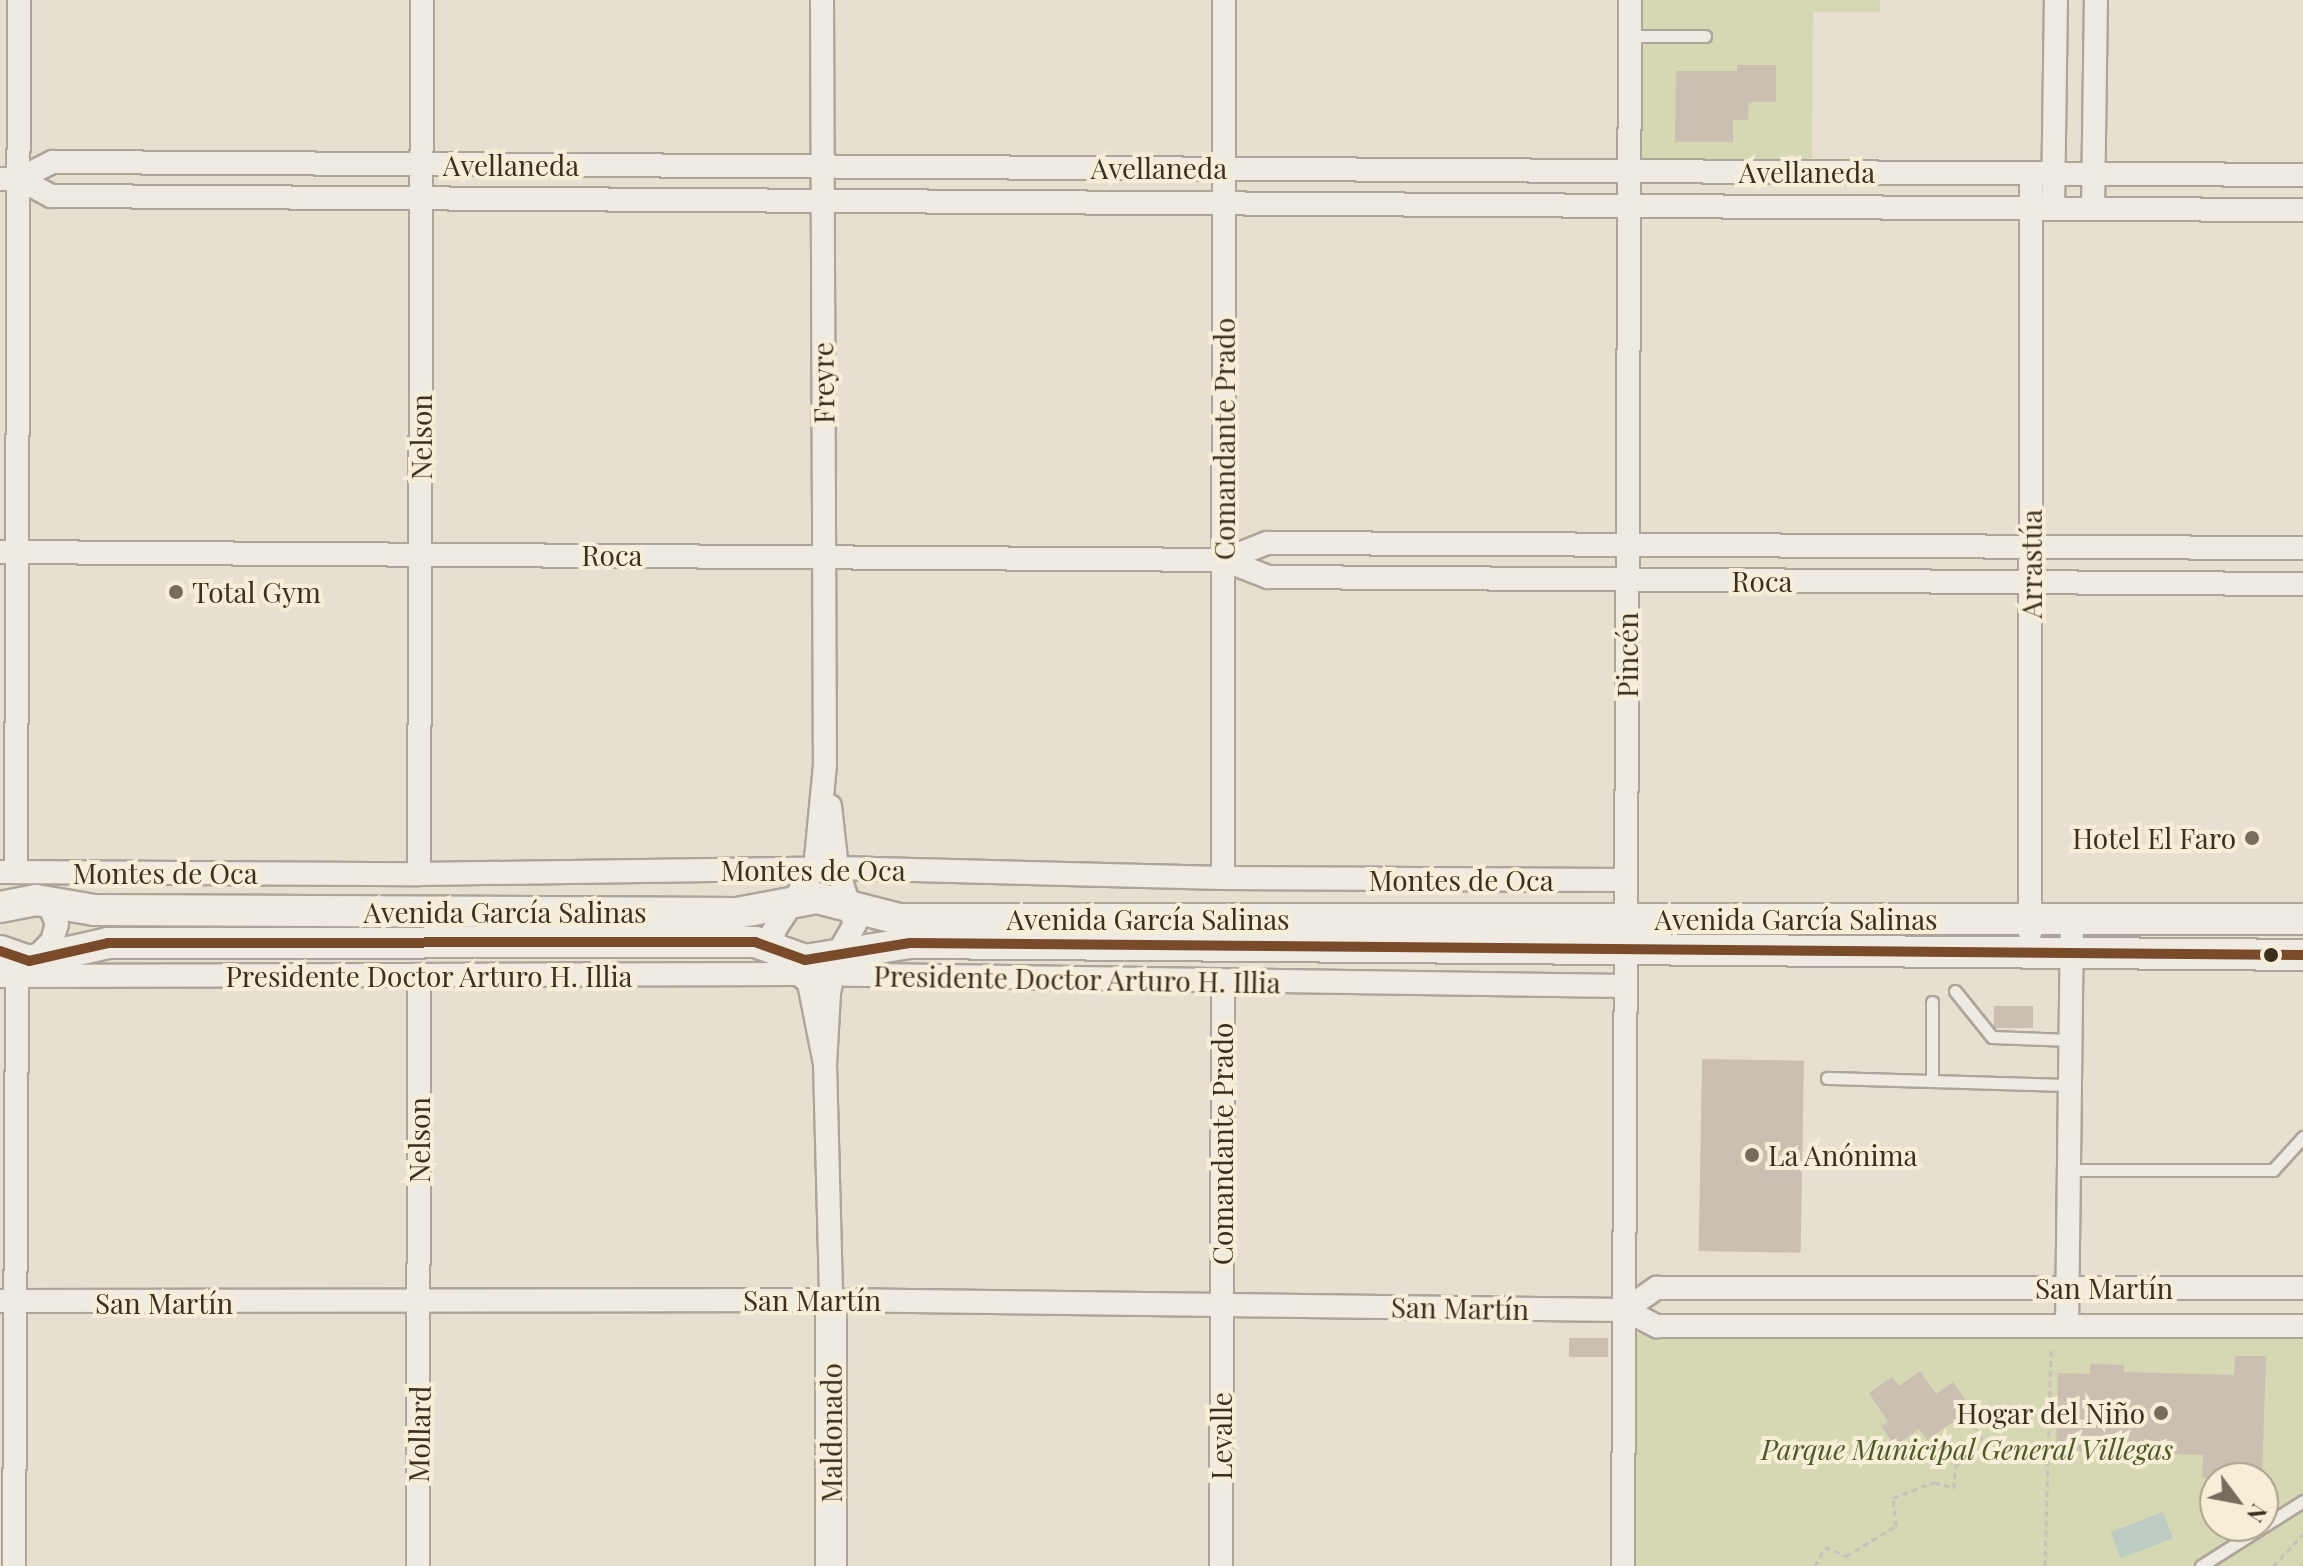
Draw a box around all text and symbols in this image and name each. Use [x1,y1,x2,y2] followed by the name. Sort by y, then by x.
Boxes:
[443,148,579,182] street label: Avellaneda
[1091,151,1227,185] street label: Avellaneda
[1739,155,1875,189] street label: Avellaneda
[1207,318,1241,560] street label: Comandante Prado
[805,342,841,424] street label: Freyre
[404,394,438,480] street label: Nelson
[2014,509,2048,619] street label: Arrastúa
[581,538,643,572] street label: Roca
[1731,564,1793,598] street label: Roca
[192,575,321,609] place label: Total Gym
[167,583,185,601] marker: Total Gym
[1610,612,1644,698] street label: Pincén
[2072,821,2236,855] place label: Hotel El Faro
[2243,829,2261,847] marker: Hotel El Faro
[720,853,906,887] street label: Montes de Oca
[72,856,258,890] street label: Montes de Oca
[1368,863,1554,897] street label: Montes de Oca
[363,895,647,929] street label: Avenida García Salinas
[1006,902,1290,936] street label: Avenida García Salinas
[1654,902,1938,936] street label: Avenida García Salinas
[2263,947,2279,963] unlabelled marker
[225,959,633,993] street label: Presidente Doctor Arturo H. Illia
[872,959,1282,999] street label: Presidente Doctor Arturo H. Illia
[1205,1023,1239,1265] street label: Comandante Prado
[402,1097,436,1183] street label: Nelson
[1768,1138,1919,1172] place label: La Anónima
[1743,1146,1761,1164] marker: La Anónima
[2035,1271,2173,1305] street label: San Martín
[743,1283,881,1317] street label: San Martín
[95,1286,233,1320] street label: San Martín
[1391,1290,1529,1326] street label: San Martín
[814,1363,848,1503] street label: Maldonado
[401,1385,437,1483] street label: Mollard
[1204,1392,1238,1480] street label: Levalle
[1956,1396,2145,1430] place label: Hogar del Niño
[2152,1404,2170,1422] marker: Hogar del Niño
[1760,1432,2174,1466] park label: Parque Municipal General Villegas
[2199,1462,2279,1542] north arrow
[2241,1499,2275,1528] text: N

